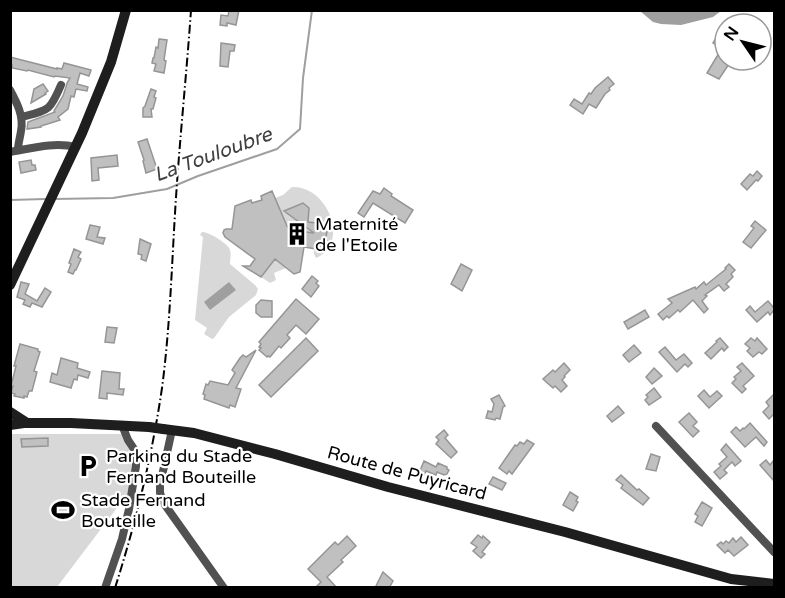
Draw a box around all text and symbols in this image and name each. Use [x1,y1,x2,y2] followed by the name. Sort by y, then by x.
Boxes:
[713,12,773,72] north arrow
[720,23,743,45] text: N
[151,122,277,187] water label: La Touloubre
[315,213,399,256] place label: Maternité de l'Etoile
[284,221,310,247] building icon: Maternité de l'Etoile
[325,441,489,505] street label: Route de Puyricard
[106,445,256,488] place label: Parking du Stade Fernand Bouteille
[75,453,101,479] parking icon: Parking du Stade Fernand Bouteille
[81,489,206,532] place label: Stade Fernand Bouteille
[50,497,76,523] sports icon: Stade Fernand Bouteille

